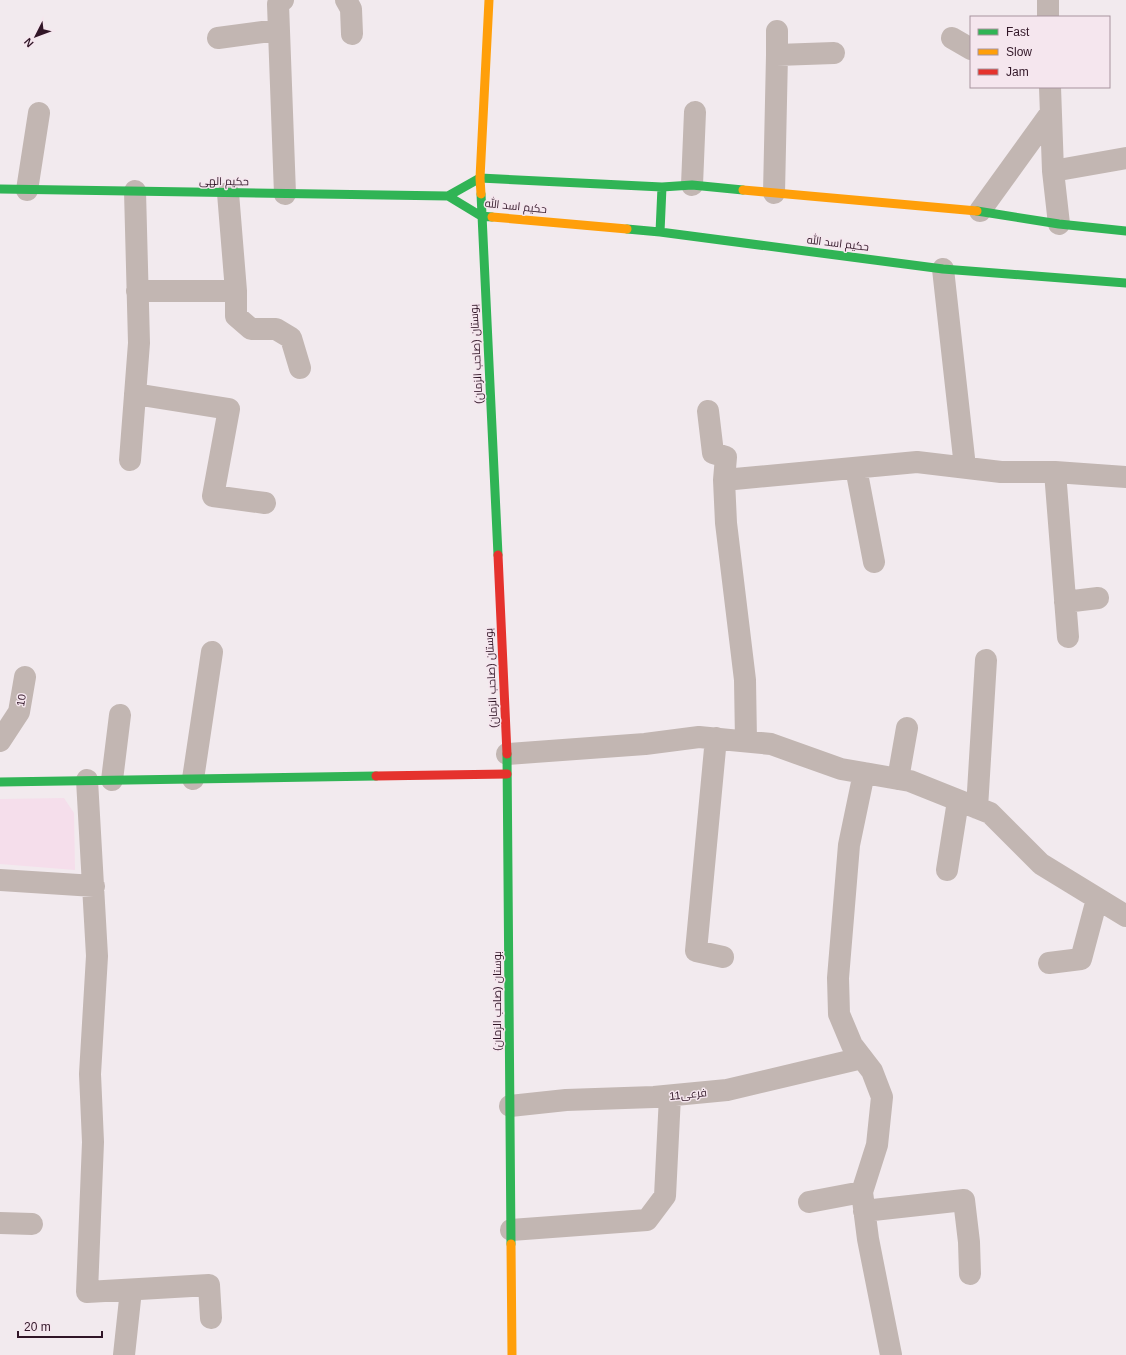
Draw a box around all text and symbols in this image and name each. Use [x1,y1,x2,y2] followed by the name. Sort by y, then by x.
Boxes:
[16,16,56,56] north arrow
[970,16,1110,88] legend
[1006,25,1030,39] text: Fast
[21,36,36,50] text: N
[1006,45,1032,59] text: Slow
[1006,65,1029,79] text: Jam
[199,175,249,189] street label: حکیم الهی
[484,195,548,217] street label: حکیم اسد الله
[806,231,870,255] street label: حکیم اسد الله
[467,304,486,404] street label: بوستان (صاحب الزمان)
[482,628,501,728] street label: بوستان (صاحب الزمان)
[14,693,28,707] street label: 10
[491,951,504,1051] street label: بوستان (صاحب الزمان)
[669,1086,707,1103] street label: فرعی11
[18,1313,102,1339] scale bar
[24,1320,51,1334] text: 20 m

